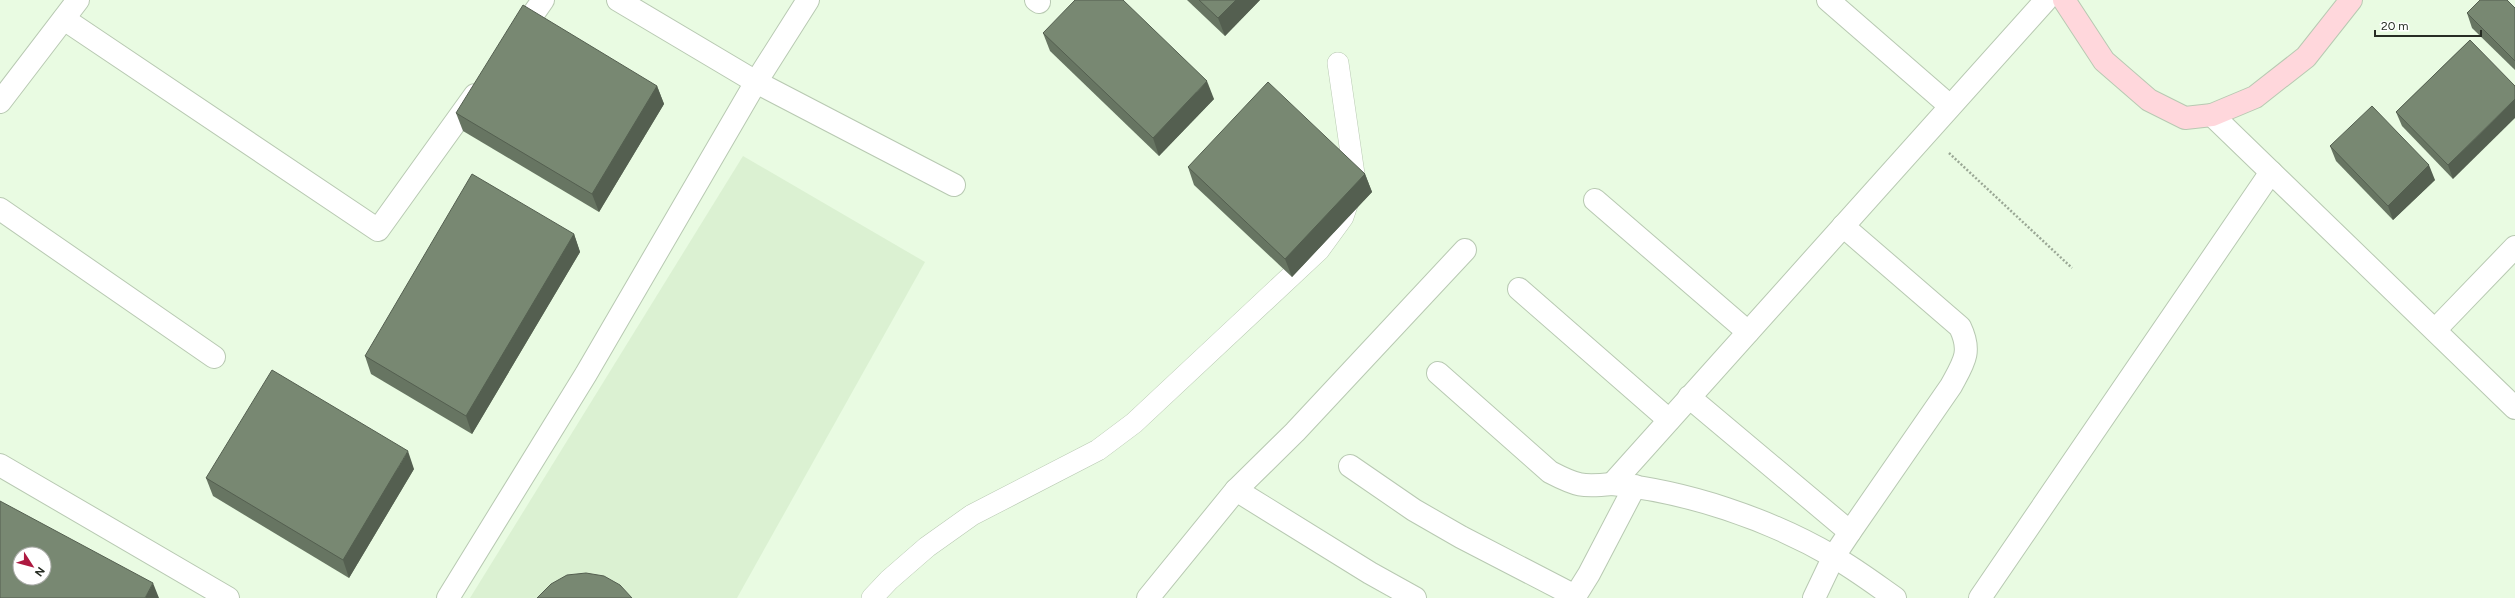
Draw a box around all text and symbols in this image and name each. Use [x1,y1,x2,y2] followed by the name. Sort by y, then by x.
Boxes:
[2375,12,2481,38] scale bar
[2381,19,2409,33] text: 20 m
[12,546,52,586] north arrow
[32,564,47,579] text: N

